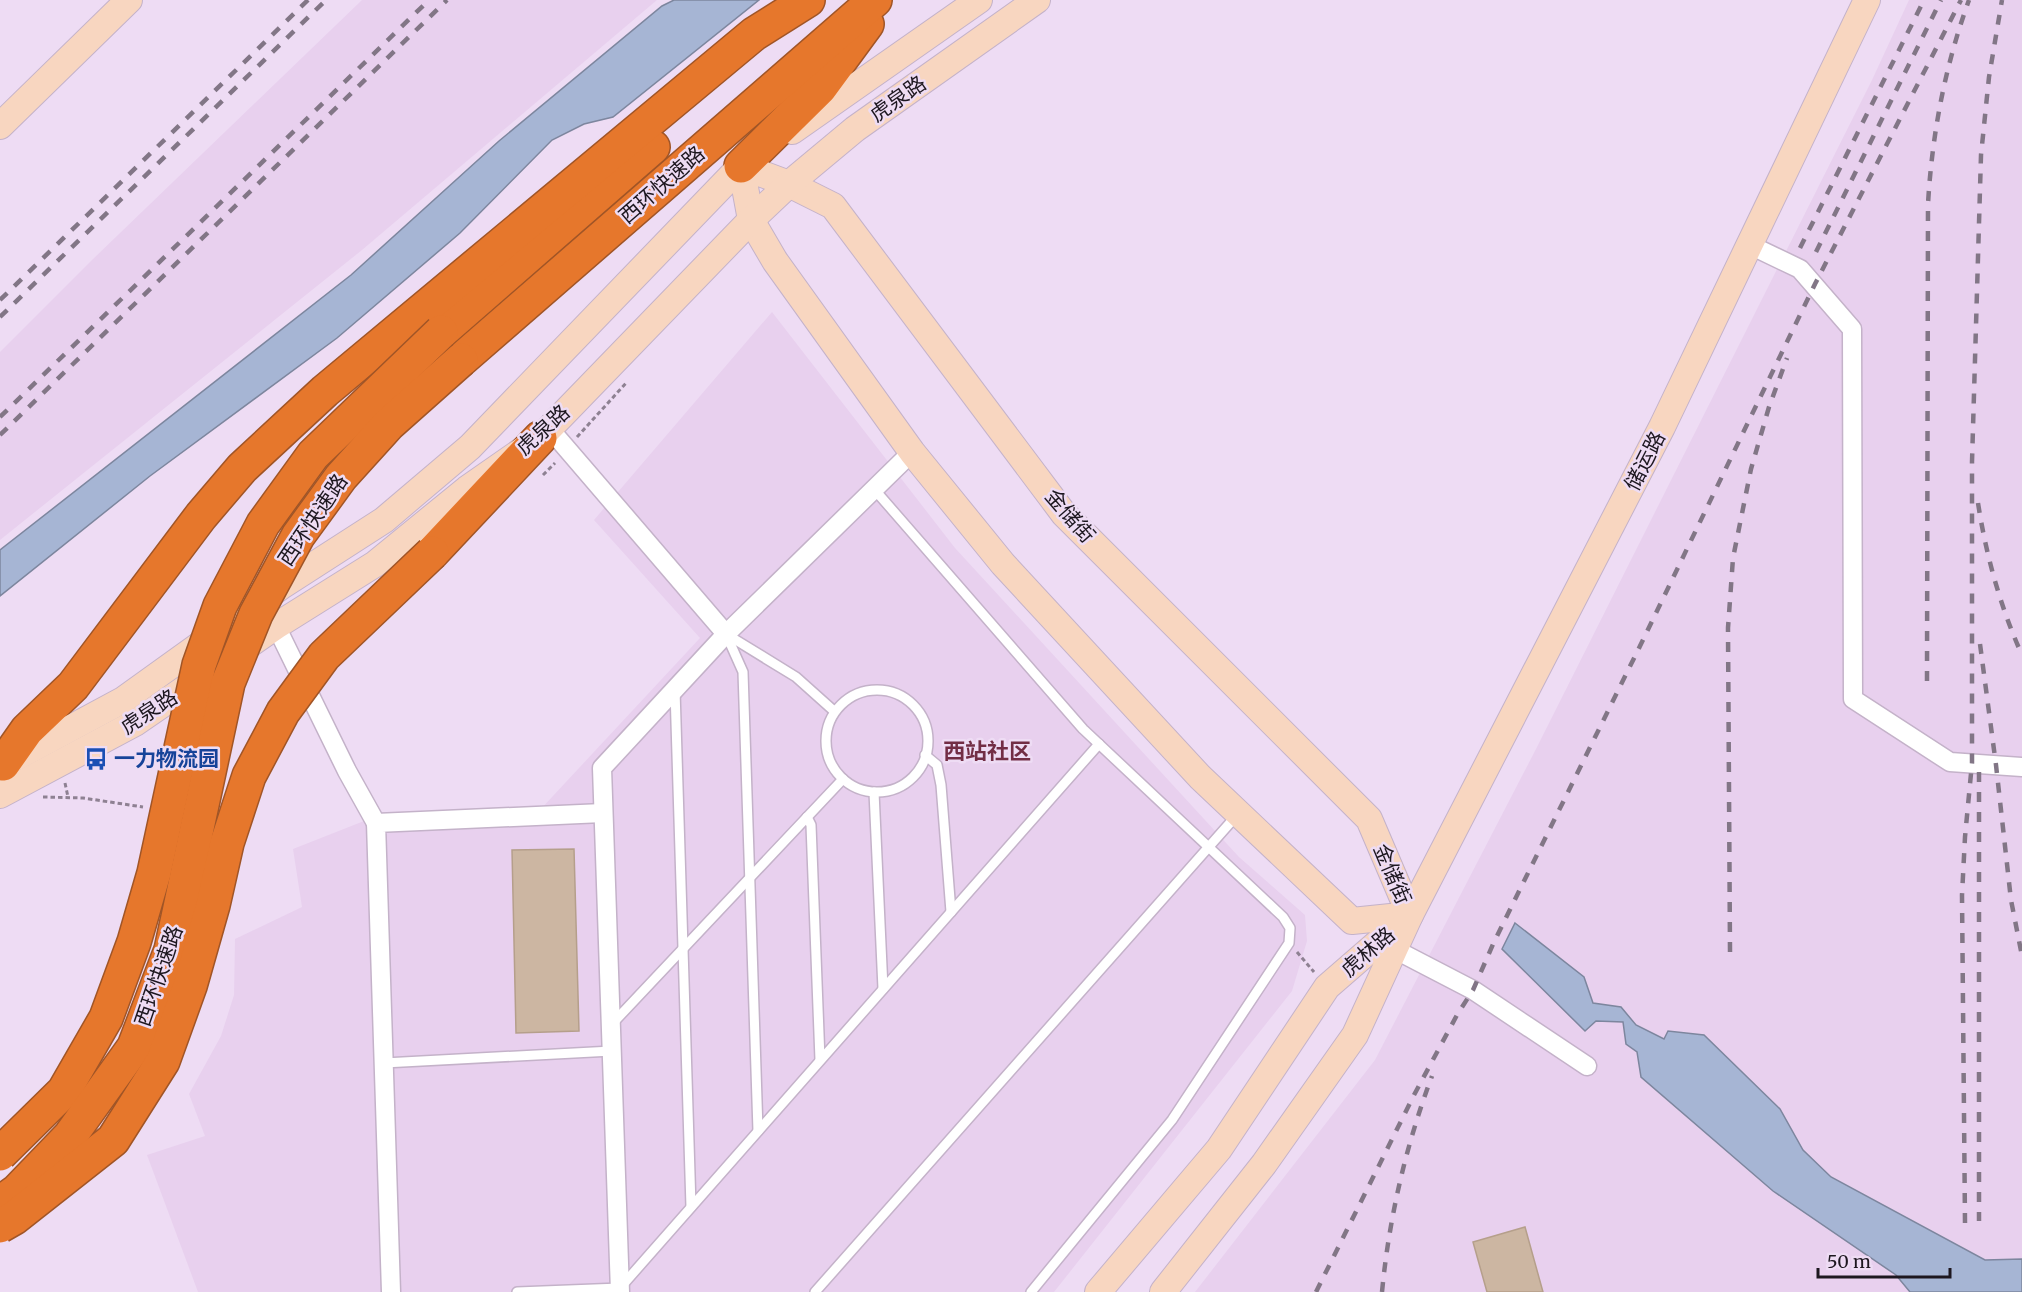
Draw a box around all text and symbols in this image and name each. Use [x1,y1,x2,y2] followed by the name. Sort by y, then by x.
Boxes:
[864,69,931,128] street label: 虎泉路
[613,140,710,229] street label: 西环快速路
[510,399,575,461] street label: 虎泉路
[1618,427,1671,495] street label: 储运路
[272,469,353,571] street label: 西环快速路
[1040,483,1101,548] street label: 金储街
[115,683,182,740] street label: 虎泉路
[943,737,1031,765] district label: 西站社区
[114,745,219,772] place label: 一力物流园
[83,746,109,772] bus stop icon: 一力物流园
[1368,840,1417,908] street label: 金储街
[1335,921,1400,982] street label: 虎林路
[129,922,188,1030] street label: 西环快速路
[1818,1241,1950,1279] scale bar
[1827,1250,1871,1273] text: 50 m

